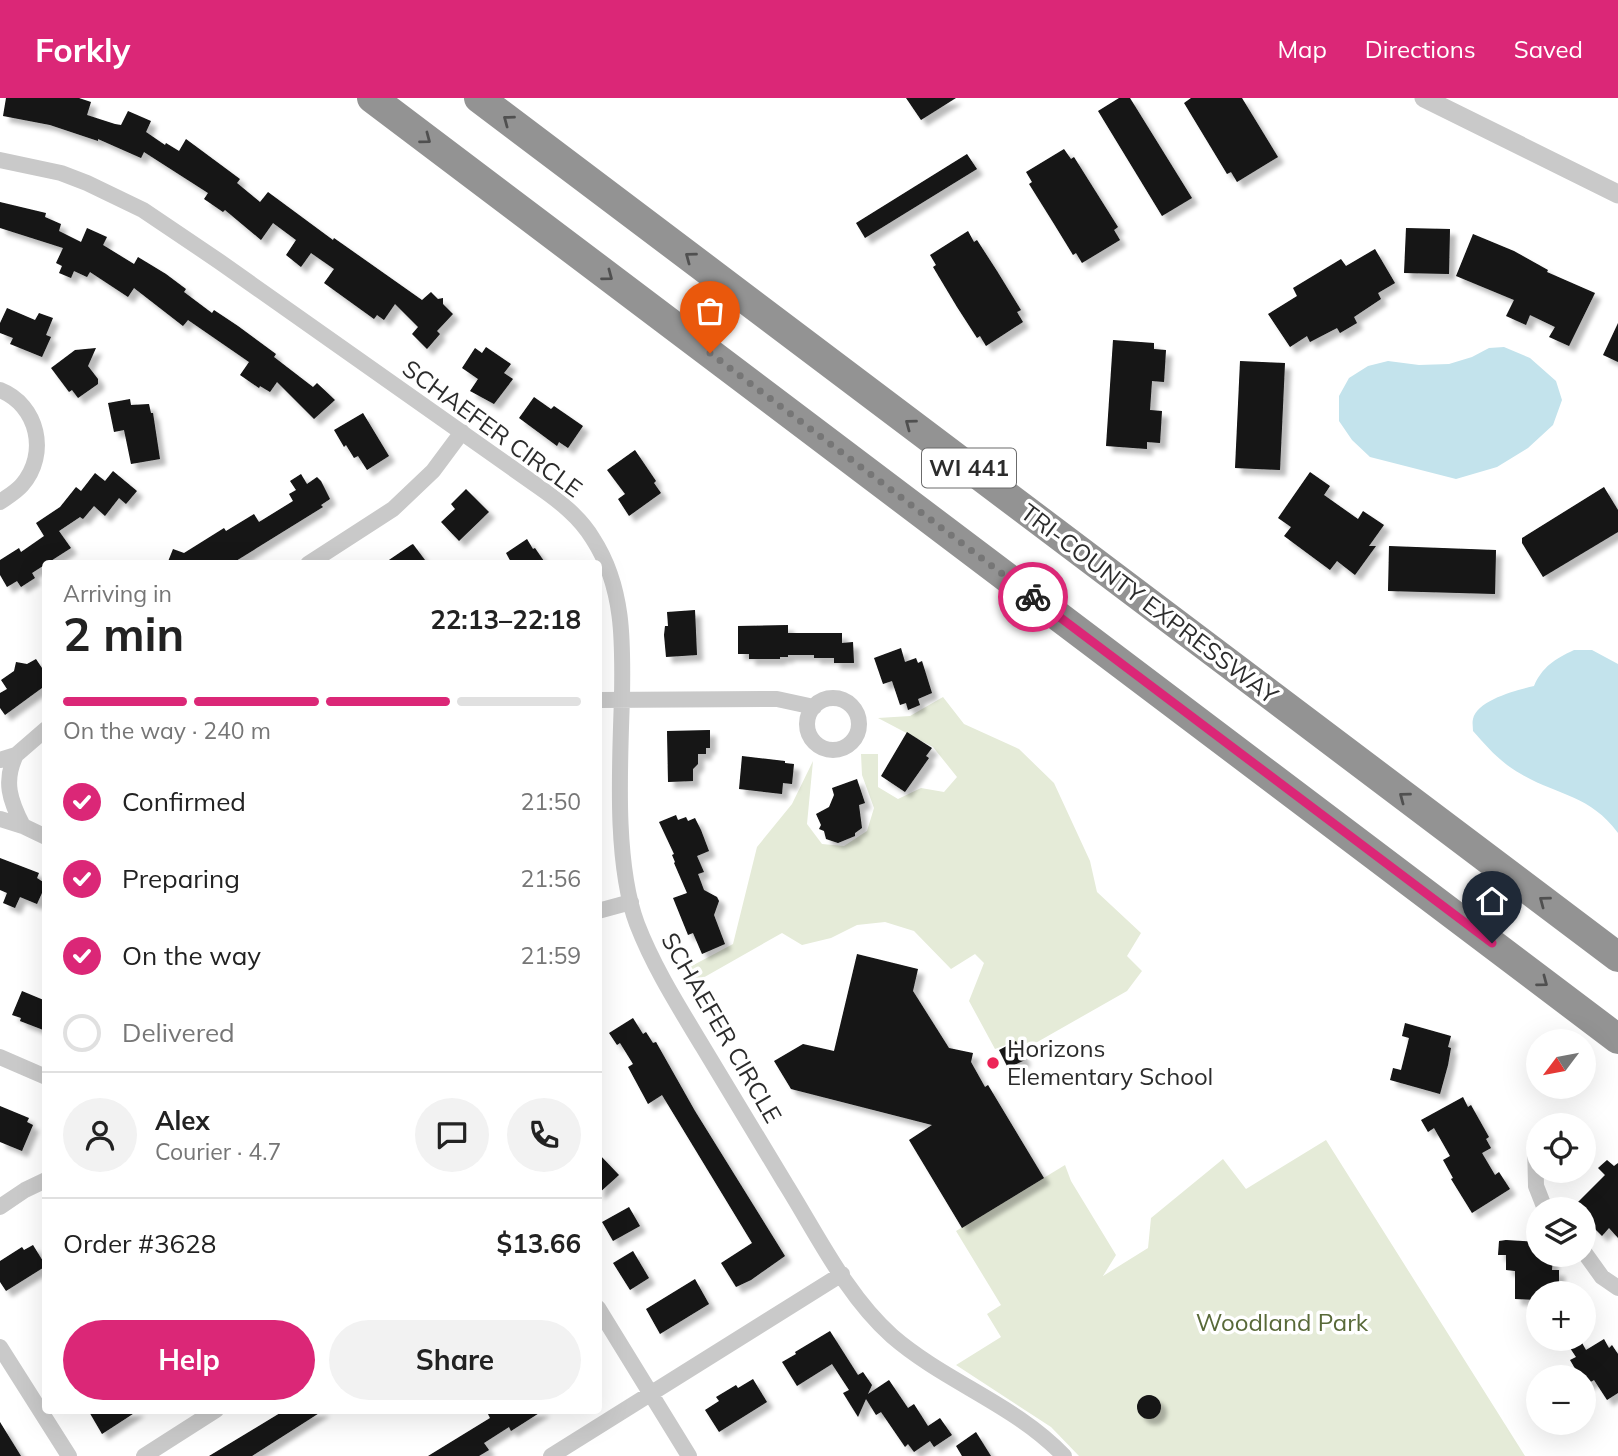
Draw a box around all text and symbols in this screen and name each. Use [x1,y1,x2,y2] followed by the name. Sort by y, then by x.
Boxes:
[35,29,131,70] text: Forkly
[1277,34,1327,64] text: Map
[1365,34,1476,64] text: Directions
[1514,34,1583,64] text: Saved
[503,116,516,128] one-way arrow
[418,131,431,143] one-way arrow
[685,253,697,265] one-way arrow
[600,268,613,280] one-way arrow
[680,281,740,353] pin
[691,292,729,330] icon: bag
[397,353,588,503] street label: SCHAEFER CIRCLE
[906,419,918,432] one-way arrow
[922,448,1016,488] road number: WI 441
[1015,497,1284,710] street label: TRI-COUNTY EXPRESSWAY
[998,562,1068,632] courier
[1014,578,1052,616] icon: bike
[63,579,172,608] text: Arriving in
[430,603,581,636] text: 22:13–22:18
[63,605,184,663] text: 2 min
[63,716,271,745] text: On the way · 240 m
[63,783,101,821] icon: check
[122,785,246,818] text: Confirmed
[521,787,581,816] text: 21:50
[1400,793,1412,806] one-way arrow
[63,860,101,898] icon: check
[122,862,240,895] text: Preparing
[521,864,581,893] text: 21:56
[1462,871,1522,943] pin
[1473,882,1511,920] icon: home
[1539,897,1552,910] one-way arrow
[655,927,789,1128] street label: SCHAEFER CIRCLE
[63,937,101,975] icon: check
[122,939,261,972] text: On the way
[521,941,581,970] text: 21:59
[1535,974,1548,986] one-way arrow
[122,1016,235,1049] text: Delivered
[1526,1029,1596,1099] north arrow
[1526,1029,1596,1435] map controls
[1007,1033,1213,1091] place label: Horizons Elementary School
[985,1055,1001,1071] marker: Horizons Elementary School
[63,1098,137,1172] button: person
[415,1098,489,1172] button: chat
[507,1098,581,1172] button: phone
[155,1104,210,1137] text: Alex
[1526,1113,1596,1183] button: locate
[155,1137,281,1166] text: Courier · 4.7
[1526,1197,1596,1267] button: layers
[63,1227,216,1260] text: Order #3628
[497,1227,581,1260] text: $13.66
[1526,1281,1596,1351] button: +
[1196,1307,1369,1337] park label: Woodland Park
[63,1320,315,1400] button: Help
[329,1320,581,1400] button: Share
[1526,1365,1596,1435] button: −

